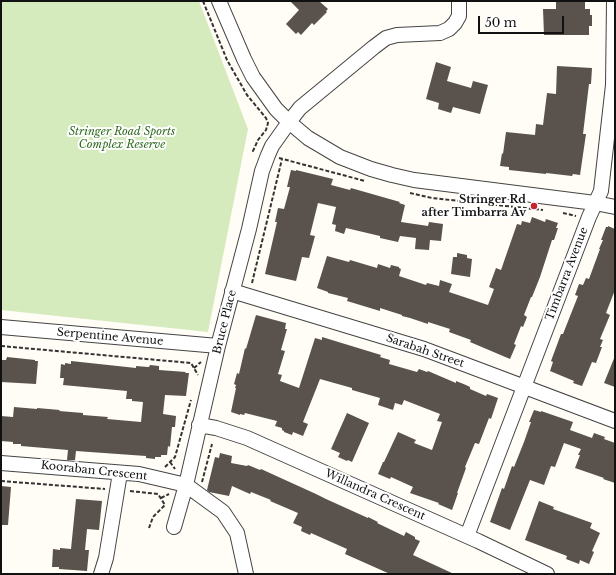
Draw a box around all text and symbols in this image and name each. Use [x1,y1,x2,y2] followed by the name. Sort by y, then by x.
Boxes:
[480,8,566,34] scale bar
[485,15,517,30] text: 50 m
[69,125,175,151] park label: Stringer Road Sports Complex Reserve
[422,193,526,219] place label: Stringer Rd after Timbarra Av
[529,201,539,211] marker: Stringer Rd after Timbarra Av
[543,225,591,323] street label: Timbarra Avenue
[211,288,239,356] street label: Bruce Place
[56,326,164,348] street label: Serpentine Avenue
[384,331,466,371] street label: Sarabah Street
[40,459,148,483] street label: Kooraban Crescent
[323,467,427,523] street label: Willandra Crescent

